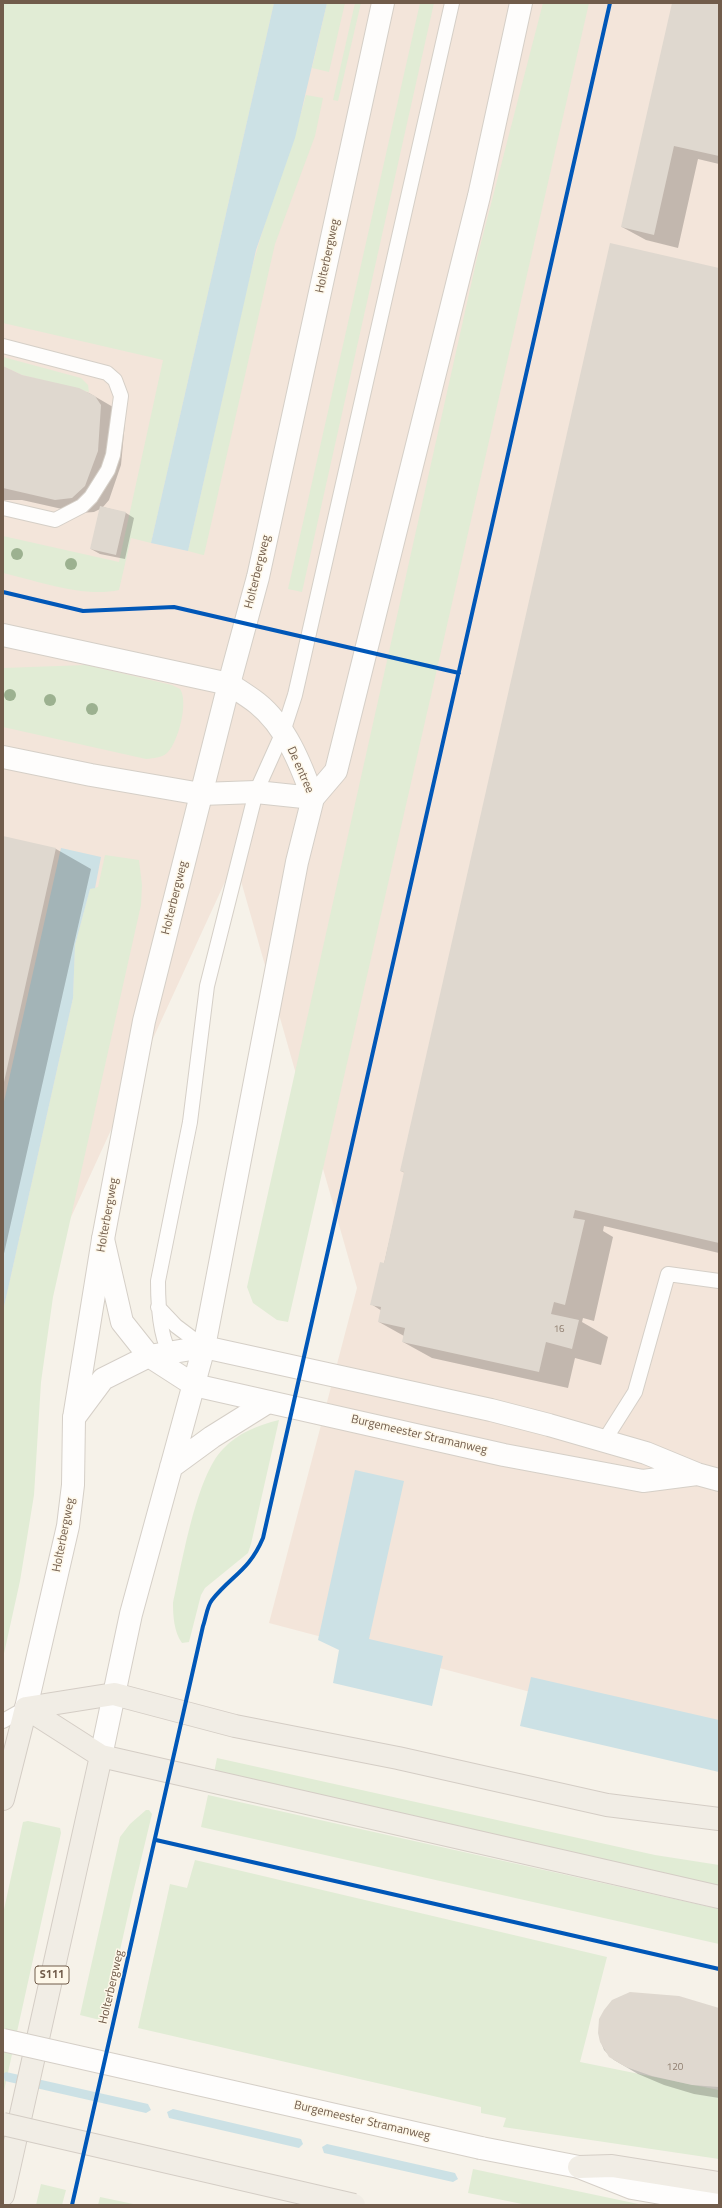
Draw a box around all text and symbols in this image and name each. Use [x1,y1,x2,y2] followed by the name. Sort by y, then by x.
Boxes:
[313,218,343,294] street label: Holterbergweg
[242,534,274,610] street label: Holterbergweg
[283,745,317,795] street label: De entree
[159,860,191,936] street label: Holterbergweg
[94,1177,122,1253] street label: Holterbergweg
[553,1324,565,1336] house number: 16
[349,1412,489,1458] street label: Burgemeester Stramanweg
[50,1497,78,1573] street label: Holterbergweg
[96,1949,128,2025] street label: Holterbergweg
[35,1966,69,1984] road number: S111
[667,2062,683,2074] house number: 120
[292,2098,432,2144] street label: Burgemeester Stramanweg

